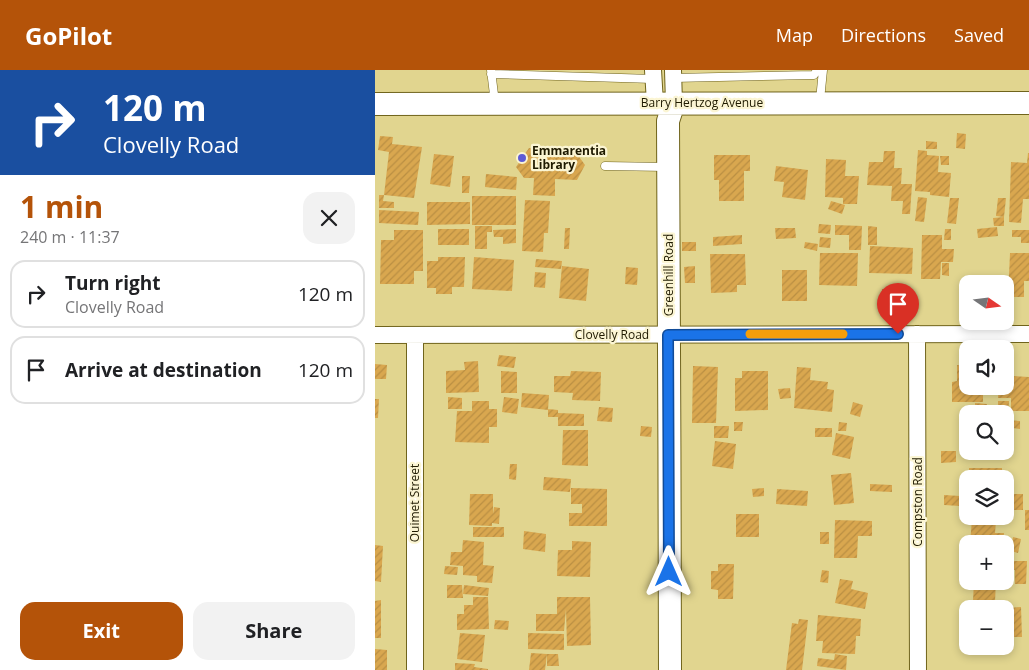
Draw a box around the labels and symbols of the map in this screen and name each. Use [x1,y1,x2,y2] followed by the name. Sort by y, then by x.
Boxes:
[641,94,763,111] street label: Barry Hertzog Avenue
[532,142,606,173] place label: Emmarentia Library
[516,152,528,164] marker: Emmarentia Library
[660,234,677,316] street label: Greenhill Road
[959,275,1014,330] north arrow
[877,283,919,334] pin
[575,326,649,343] street label: Clovelly Road
[909,457,926,547] street label: Compston Road
[406,464,423,542] street label: Ouimet Street
[642,545,694,597] position arrow

